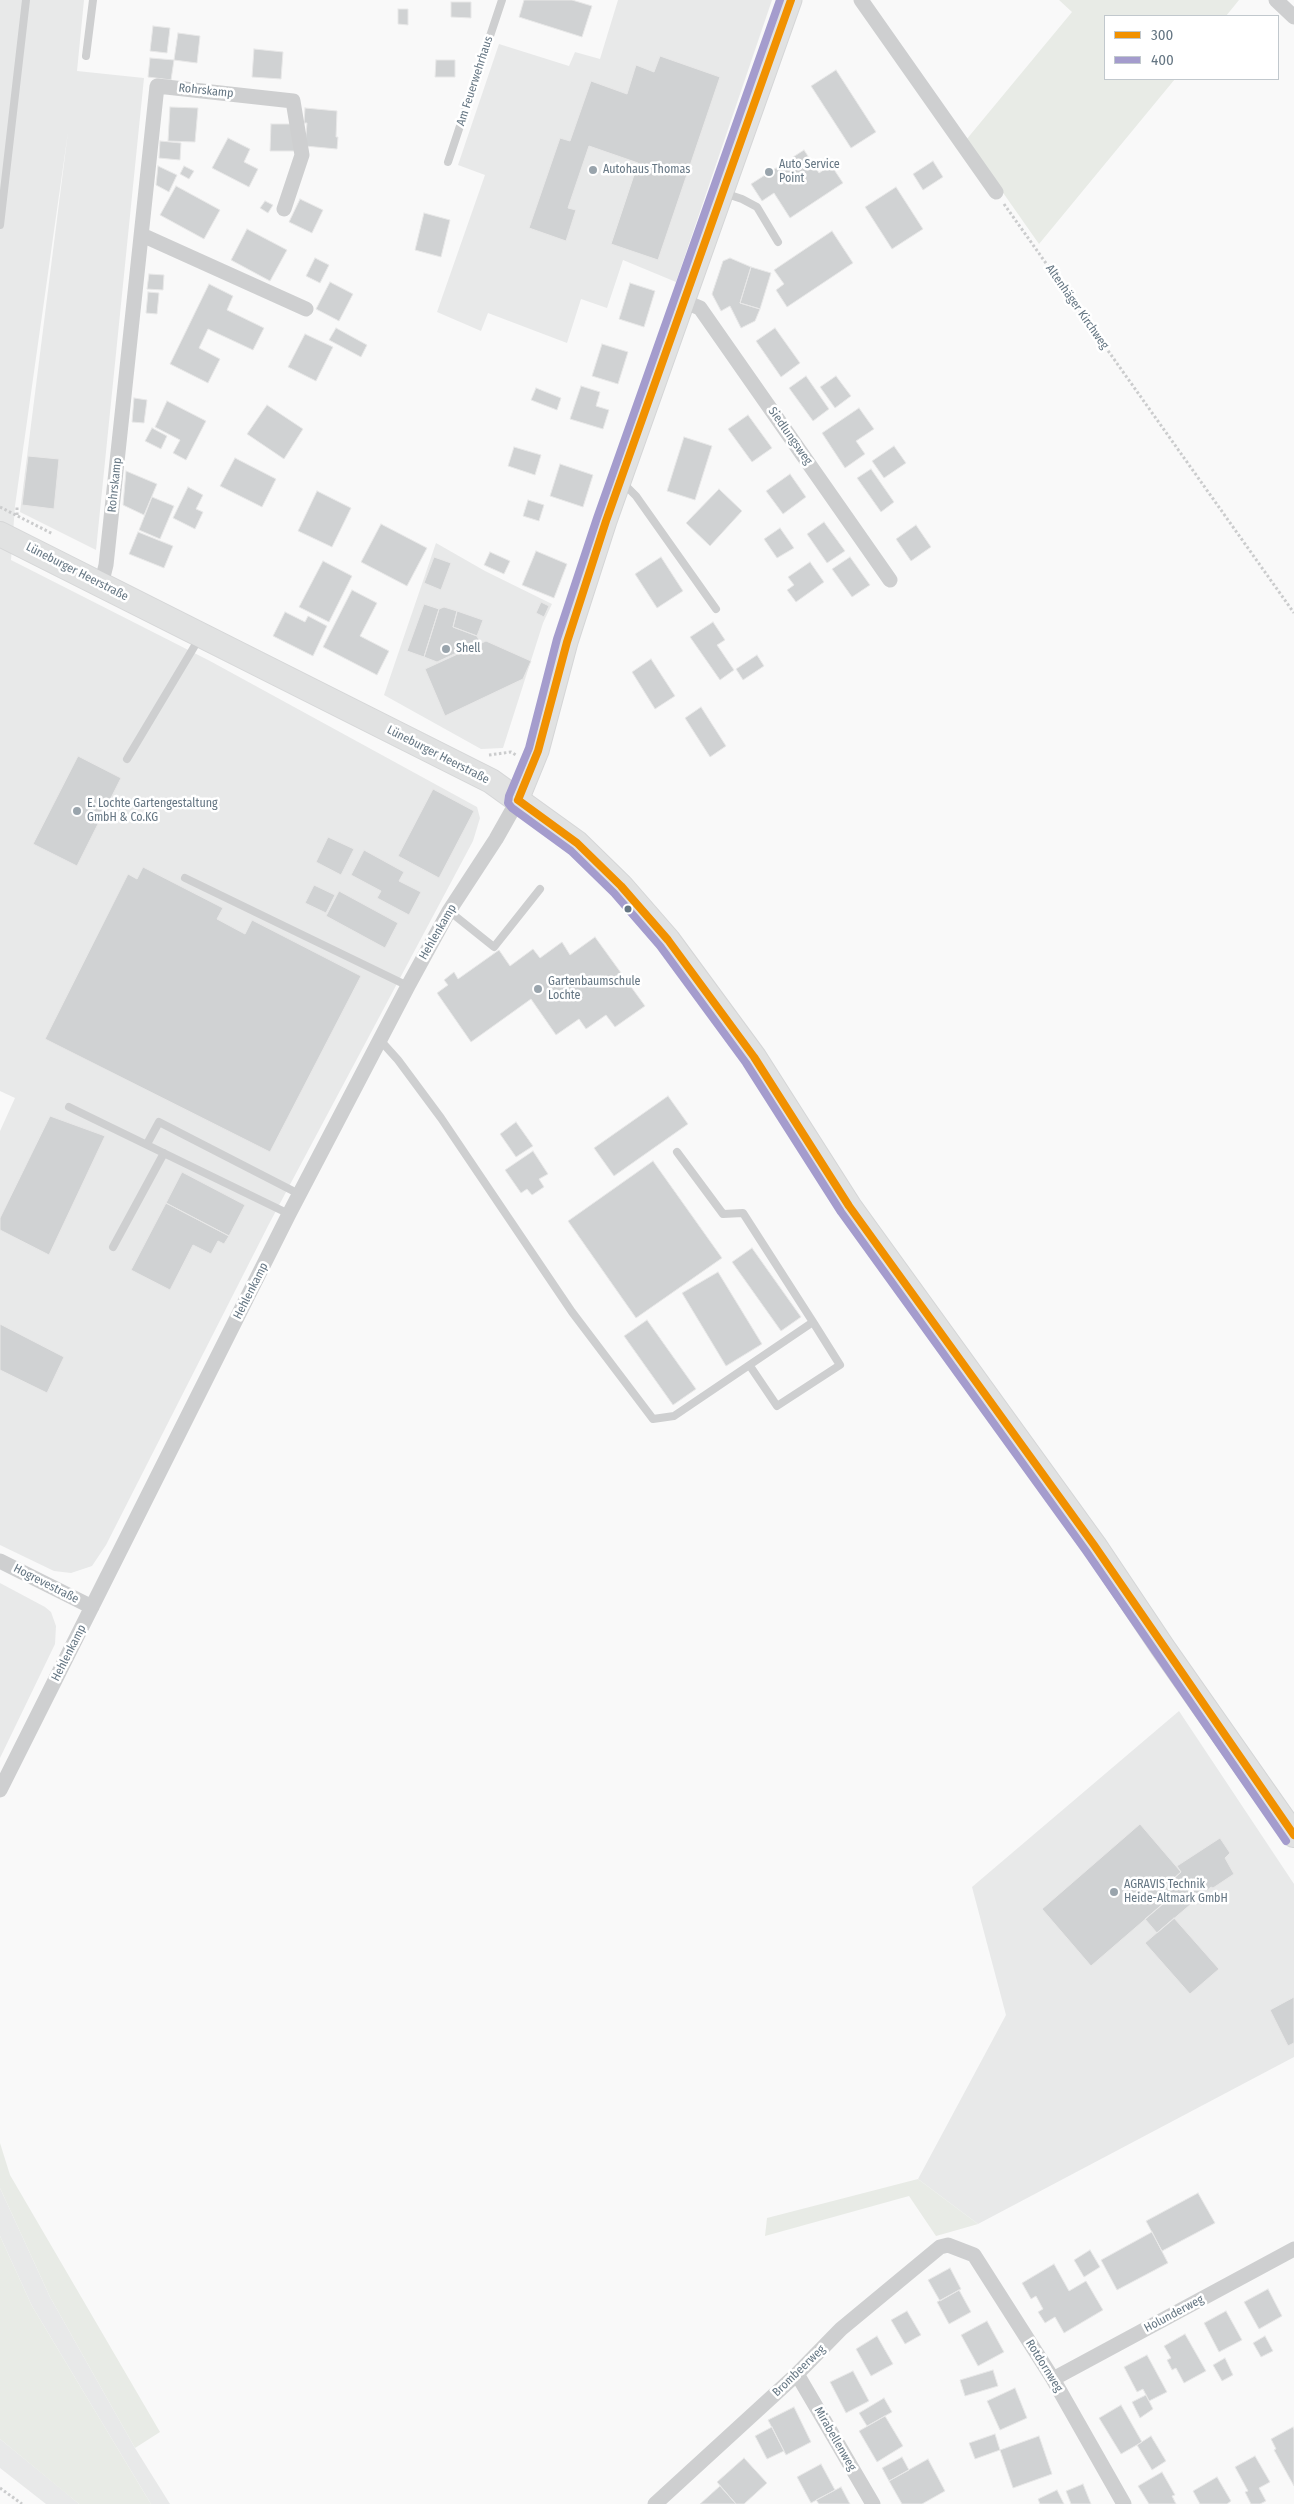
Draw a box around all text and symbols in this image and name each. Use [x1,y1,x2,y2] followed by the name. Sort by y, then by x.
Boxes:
[1104,15,1279,80] legend
[1151,26,1173,44] text: 300
[454,34,496,128] street label: Am Feuerwehrhaus
[1151,51,1174,69] text: 400
[178,81,234,101] street label: Rohrskamp
[779,158,840,186] place label: Auto Service Point
[603,163,690,177] place label: Autohaus Thomas
[587,164,599,176] marker: Autohaus Thomas
[763,166,775,178] marker: Auto Service Point
[1042,262,1112,352] street label: Altenhäger Kirchweg
[765,404,815,468] street label: Siedlungsweg
[105,457,125,513] street label: Rohrskamp
[23,540,131,604] street label: Lüneburger Heerstraße
[456,642,481,656] place label: Shell
[440,643,452,655] marker: Shell
[384,723,492,787] street label: Lüneburger Heerstraße
[87,797,218,825] place label: E. Lochte Gartengestaltung GmbH & Co.KG
[71,805,83,817] marker: E. Lochte Gartengestaltung GmbH & Co.KG
[416,902,460,962] street label: Hehlenkamp
[623,904,633,914] unlabelled marker
[548,975,640,1003] place label: Gartenbaumschule Lochte
[532,983,544,995] marker: Gartenbaumschule Lochte
[231,1260,271,1322] street label: Hehlenkamp
[11,1561,81,1607] street label: Hogrevestraße
[49,1622,89,1684] street label: Hehlenkamp
[1124,1878,1228,1906] place label: AGRAVIS Technik Heide-Altmark GmbH
[1108,1886,1120,1898] marker: AGRAVIS Technik Heide-Altmark GmbH
[1142,2292,1206,2336] street label: Holunderweg
[1022,2337,1066,2395] street label: Rotdornweg
[770,2342,828,2400] street label: Brombeerweg
[811,2404,859,2474] street label: Mirabellenweg

